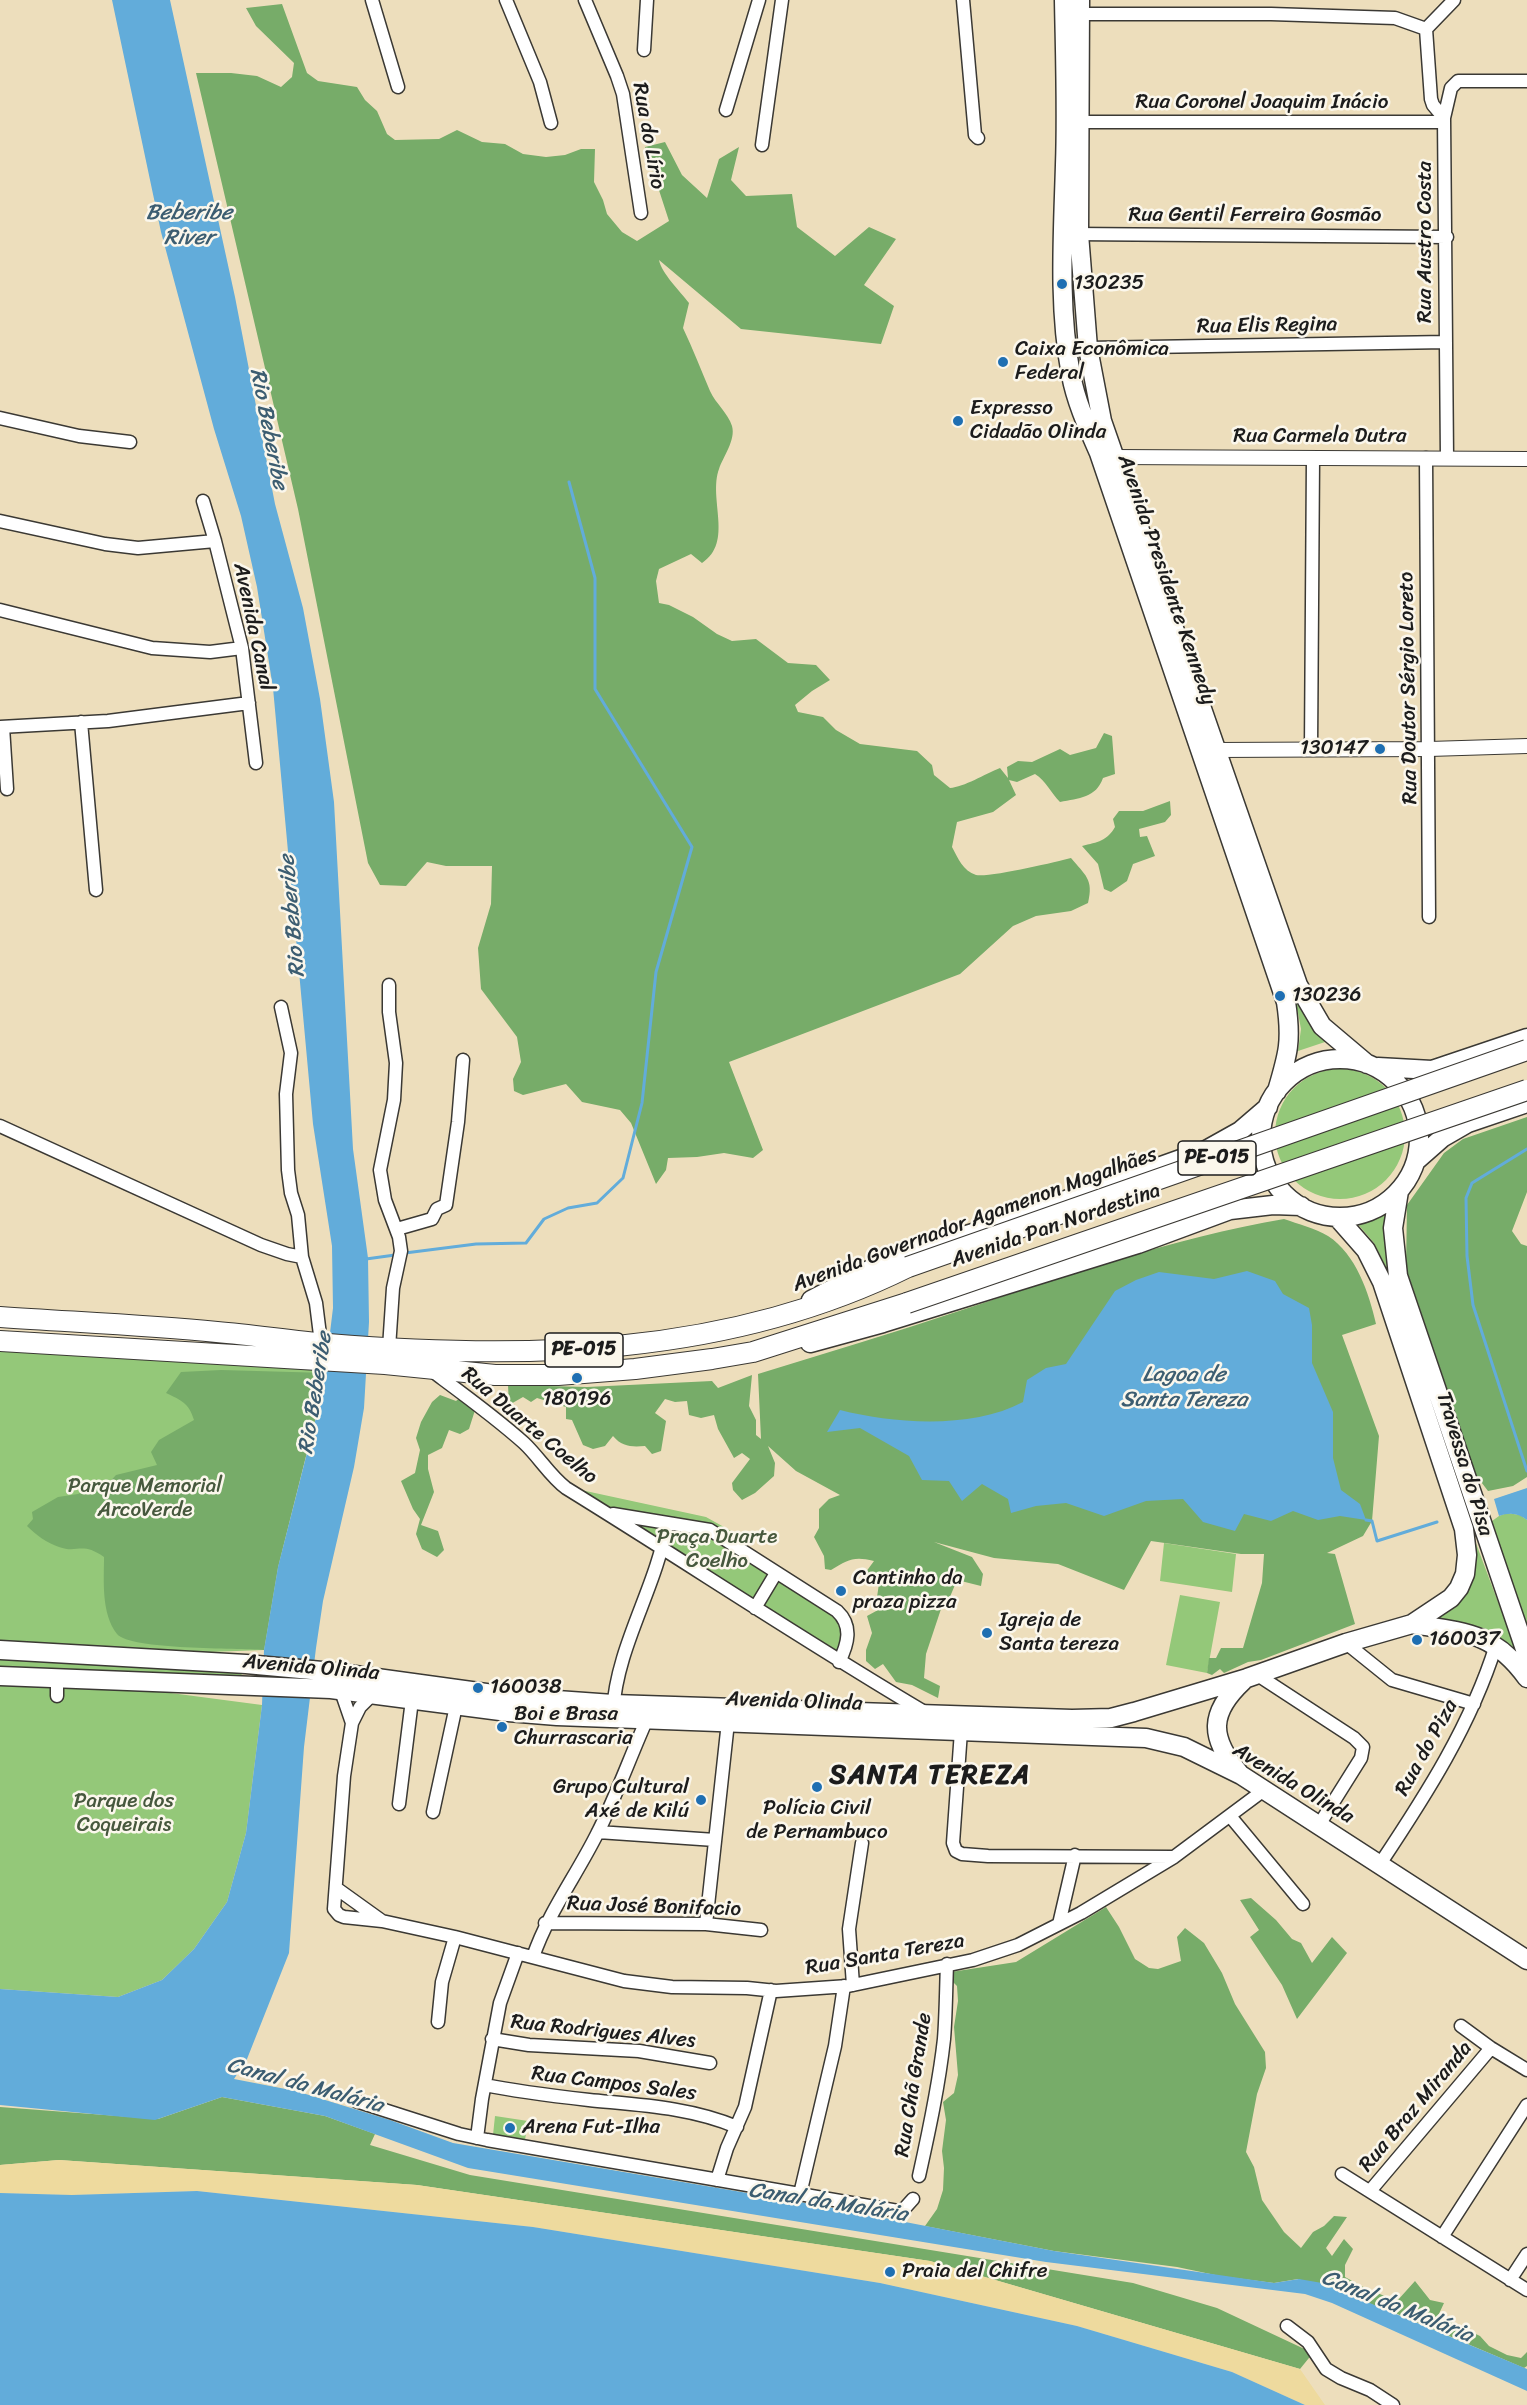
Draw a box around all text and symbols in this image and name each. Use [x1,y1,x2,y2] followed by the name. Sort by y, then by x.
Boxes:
[626,81,670,191] street label: Rua do Lírio
[1136,90,1388,116] street label: Rua Coronel Joaquim Inácio
[1413,161,1439,323] street label: Rua Austro Costa
[146,200,232,252] water label: Beberibe River
[1128,203,1382,229] street label: Rua Gentil Ferreira Gosmão
[1074,271,1144,297] place label: 130235
[1055,277,1069,291] marker: 130235
[1197,312,1337,340] street label: Rua Elis Regina
[1015,337,1169,387] place label: Caixa Econômica Federal
[996,355,1010,369] marker: Caixa Econômica Federal
[243,366,293,492] water label: Rio Beberibe
[970,396,1106,446] place label: Expresso Cidadão Olinda
[951,414,965,428] marker: Expresso Cidadão Olinda
[1233,424,1407,450] street label: Rua Carmela Dutra
[1111,452,1221,708] street label: Avenida Presidente Kennedy
[227,561,279,693] street label: Avenida Canal
[1394,571,1424,805] street label: Rua Doutor Sérgio Loreto
[1300,736,1368,762] place label: 130147
[1373,742,1387,756] marker: 130147
[274,854,312,978] water label: Rio Beberibe
[1292,983,1361,1009] place label: 130236
[1273,989,1287,1003] marker: 130236
[1178,1141,1256,1175] road number: PE-015
[789,1142,1161,1298] street label: Avenida Governador Agamenon Magalhães
[948,1178,1164,1274] street label: Avenida Pan Nordestina
[293,1330,339,1456] water label: Rio Beberibe
[545,1333,623,1367] road number: PE-015
[456,1362,602,1490] street label: Rua Duarte Coelho
[1121,1362,1247,1414] water label: Lagoa de Santa Tereza
[570,1371,584,1385] marker: 180196
[543,1387,611,1413] place label: 180196
[1430,1389,1498,1539] street label: Travessa do Pisa
[68,1474,222,1524] park label: Parque Memorial ArcoVerde
[657,1525,777,1575] park label: Praça Duarte Coelho
[853,1566,963,1616] place label: Cantinho da praza pizza
[834,1584,848,1598] marker: Cantinho da praza pizza
[999,1608,1119,1658] place label: Igreja de Santa tereza
[980,1626,994,1640] marker: Igreja de Santa tereza
[1429,1627,1500,1653] place label: 160037
[1410,1633,1424,1647] marker: 160037
[242,1649,380,1687] street label: Avenida Olinda
[490,1675,562,1701] place label: 160038
[471,1681,485,1695] marker: 160038
[725,1687,863,1717] street label: Avenida Olinda
[1390,1695,1464,1801] street label: Rua do Piza
[514,1702,633,1752] place label: Boi e Brasa Churrascaria
[495,1720,509,1734] marker: Boi e Brasa Churrascaria
[1228,1738,1358,1830] street label: Avenida Olinda
[830,1760,1030,1792] district label: SANTA TEREZA
[553,1775,689,1825] place label: Grupo Cultural Axé de Kilú
[810,1780,824,1794] marker: Polícia Civil de Pernambuco
[74,1789,174,1839] park label: Parque dos Coqueirais
[694,1793,708,1807] marker: Grupo Cultural Axé de Kilú
[746,1796,888,1846] place label: Polícia Civil de Pernambuco
[567,1891,741,1923] street label: Rua José Bonifacio
[804,1929,966,1981] street label: Rua Santa Tereza
[509,2010,697,2054] street label: Rua Rodrigues Alves
[890,2011,938,2159] street label: Rua Chã Grande
[1354,2037,1478,2177] street label: Rua Braz Miranda
[224,2052,386,2120] water label: Canal da Malária
[530,2061,698,2107] street label: Rua Campos Sales
[522,2115,660,2141] place label: Arena Fut-Ilha
[503,2121,517,2135] marker: Arena Fut-Ilha
[747,2177,909,2229] water label: Canal da Malária
[902,2259,1047,2285] place label: Praia del Chifre
[883,2265,897,2279] marker: Praia del Chifre
[1318,2265,1476,2349] water label: Canal da Malária

